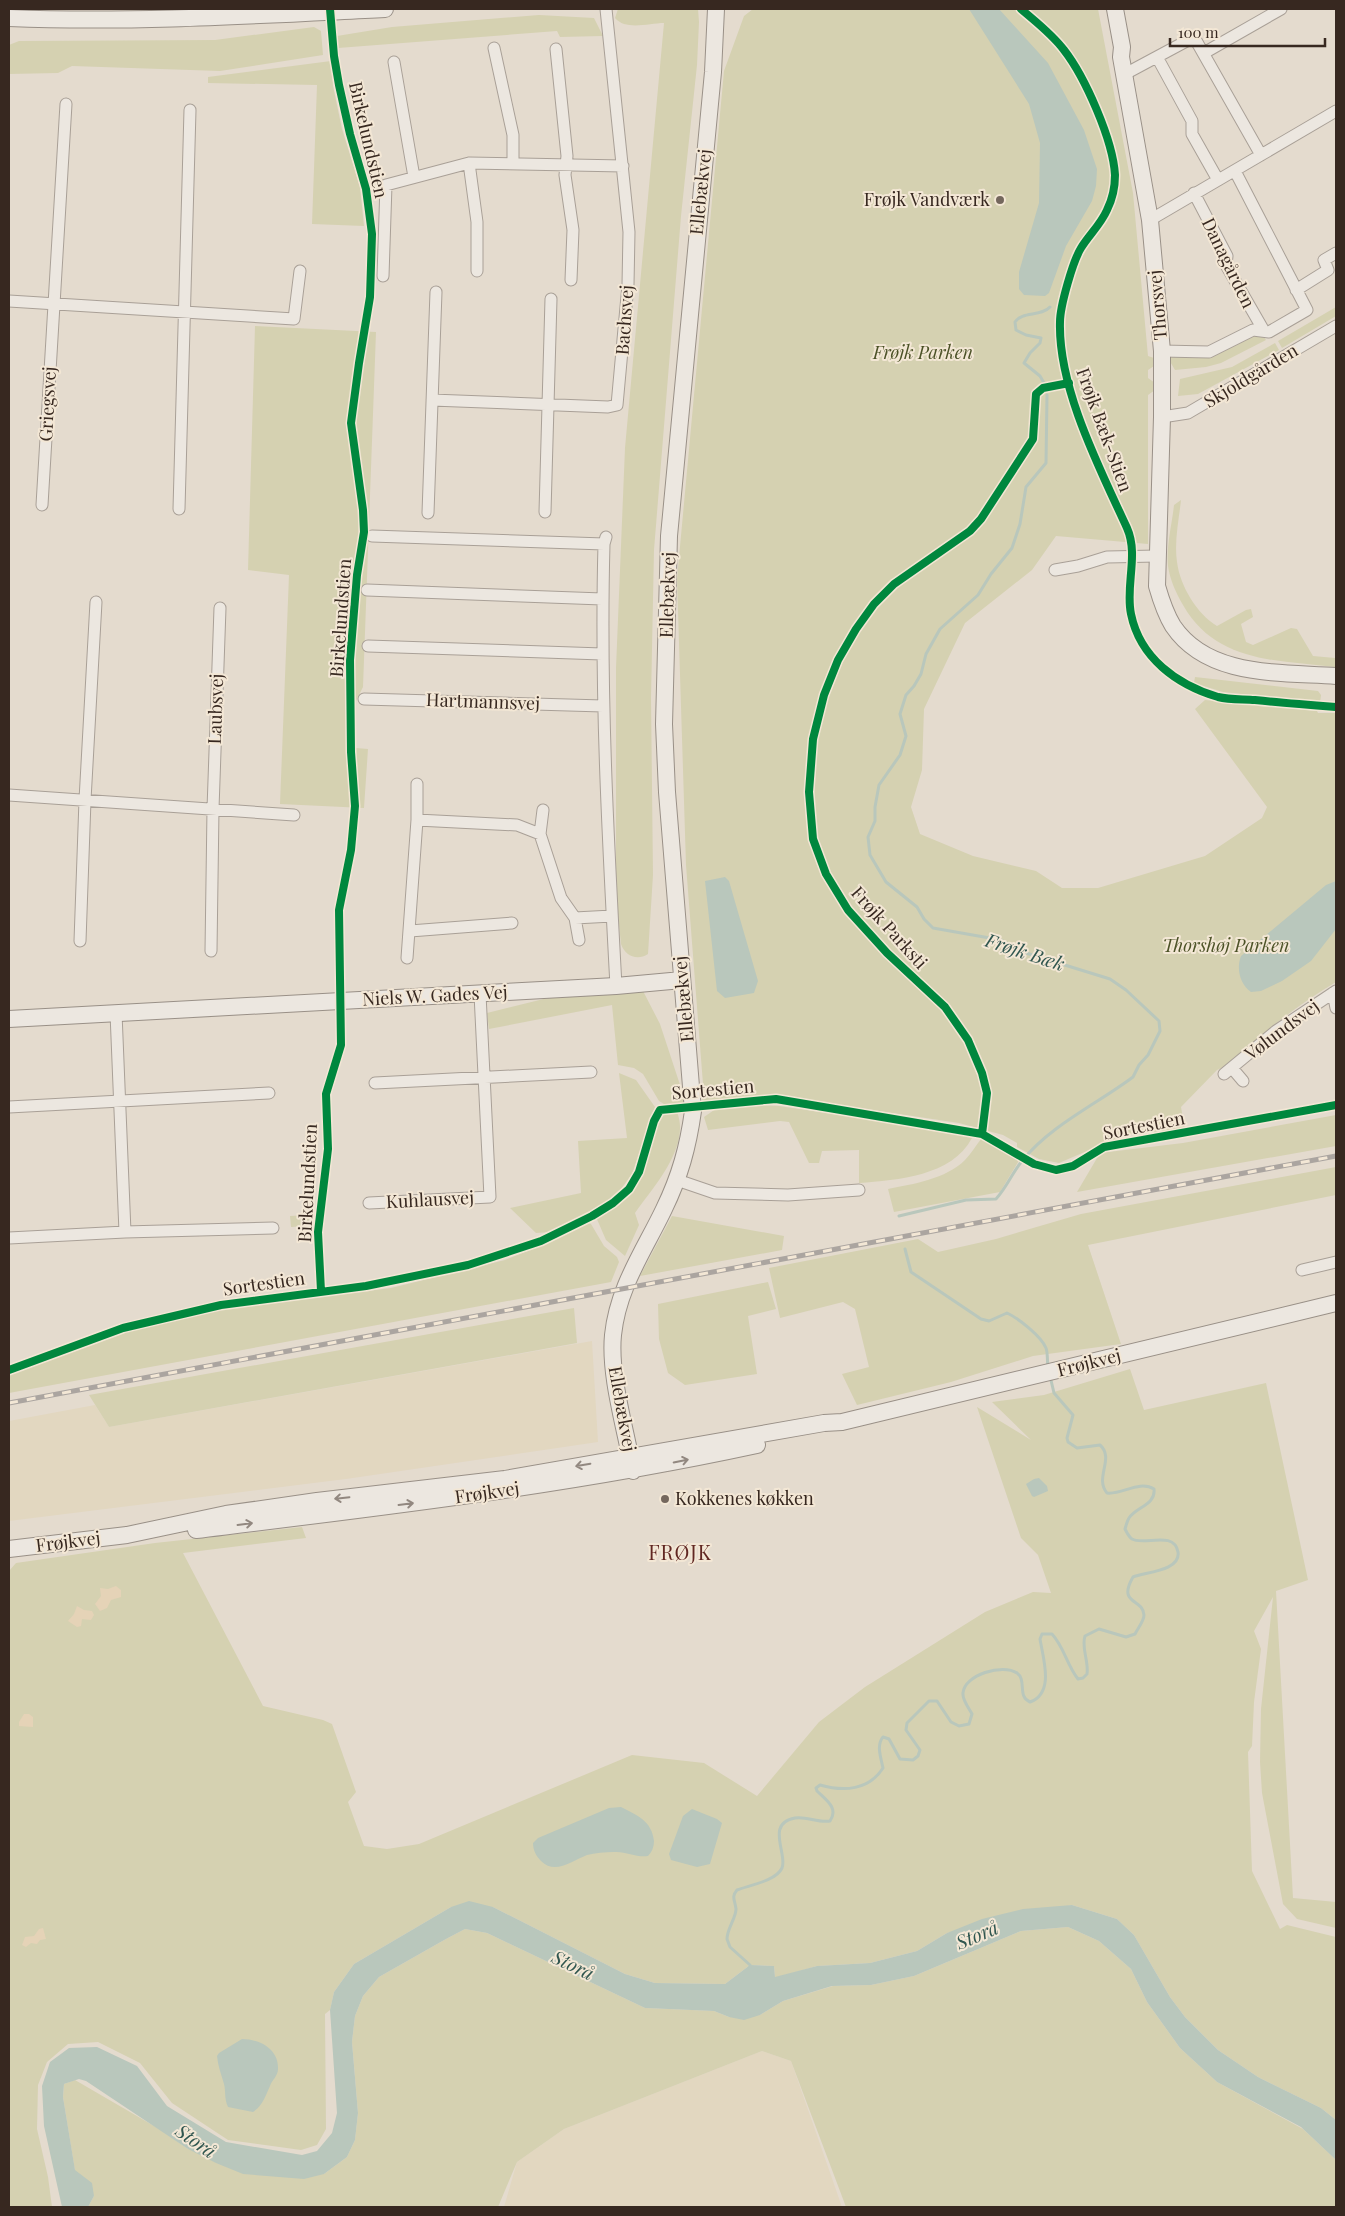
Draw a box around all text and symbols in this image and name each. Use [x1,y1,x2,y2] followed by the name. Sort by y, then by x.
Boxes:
[1170,15,1325,47] scale bar
[1178,22,1219,42] text: 100 m
[344,79,394,201] street label: Birkelundstien
[684,148,716,236] street label: Ellebækvej
[864,187,990,211] place label: Frøjk Vandværk
[994,194,1006,206] marker: Frøjk Vandværk
[1197,213,1261,312] street label: Danagården
[1142,269,1172,341] street label: Thorsvej
[610,284,638,356] street label: Bachsvej
[1199,337,1302,413] street label: Skjoldgården
[872,340,973,364] park label: Frøjk Parken
[1071,364,1139,495] street label: Frøjk Bæk-Stien
[33,366,61,442] street label: Griegsvej
[654,551,680,638] street label: Ellebækvej
[324,558,356,678] street label: Birkelundstien
[202,673,228,745] street label: Laubsvej
[426,687,540,715] street label: Hartmannsvej
[846,881,933,974] street label: Frøjk Parksti
[981,926,1068,976] water label: Frøjk Bæk
[1163,933,1289,957] park label: Thorshøj Parken
[667,955,699,1043] street label: Ellebækvej
[362,979,508,1011] street label: Niels W. Gades Vej
[1238,993,1324,1066] street label: Vølundsvej
[671,1073,755,1105] street label: Sortestien
[1101,1105,1187,1145] street label: Sortestien
[292,1123,322,1243] street label: Birkelundstien
[385,1185,475,1213] street label: Kuhlausvej
[221,1265,307,1301] street label: Sortestien
[1054,1343,1123,1382] street label: Frøjkvej
[604,1364,642,1453] street label: Ellebækvej
[672,1456,688,1466] one-way arrow
[575,1461,591,1471] one-way arrow
[453,1476,521,1508] street label: Frøjkvej
[675,1486,814,1510] place label: Kokkenes køkken
[334,1493,350,1503] one-way arrow
[659,1493,671,1505] marker: Kokkenes køkken
[398,1499,414,1509] one-way arrow
[236,1519,252,1529] one-way arrow
[34,1525,102,1557] street label: Frøjkvej
[648,1538,712,1565] district label: FRØJK
[950,1914,1002,1955] water label: Storå
[547,1942,599,1985] water label: Storå
[170,2116,222,2163] water label: Storå

